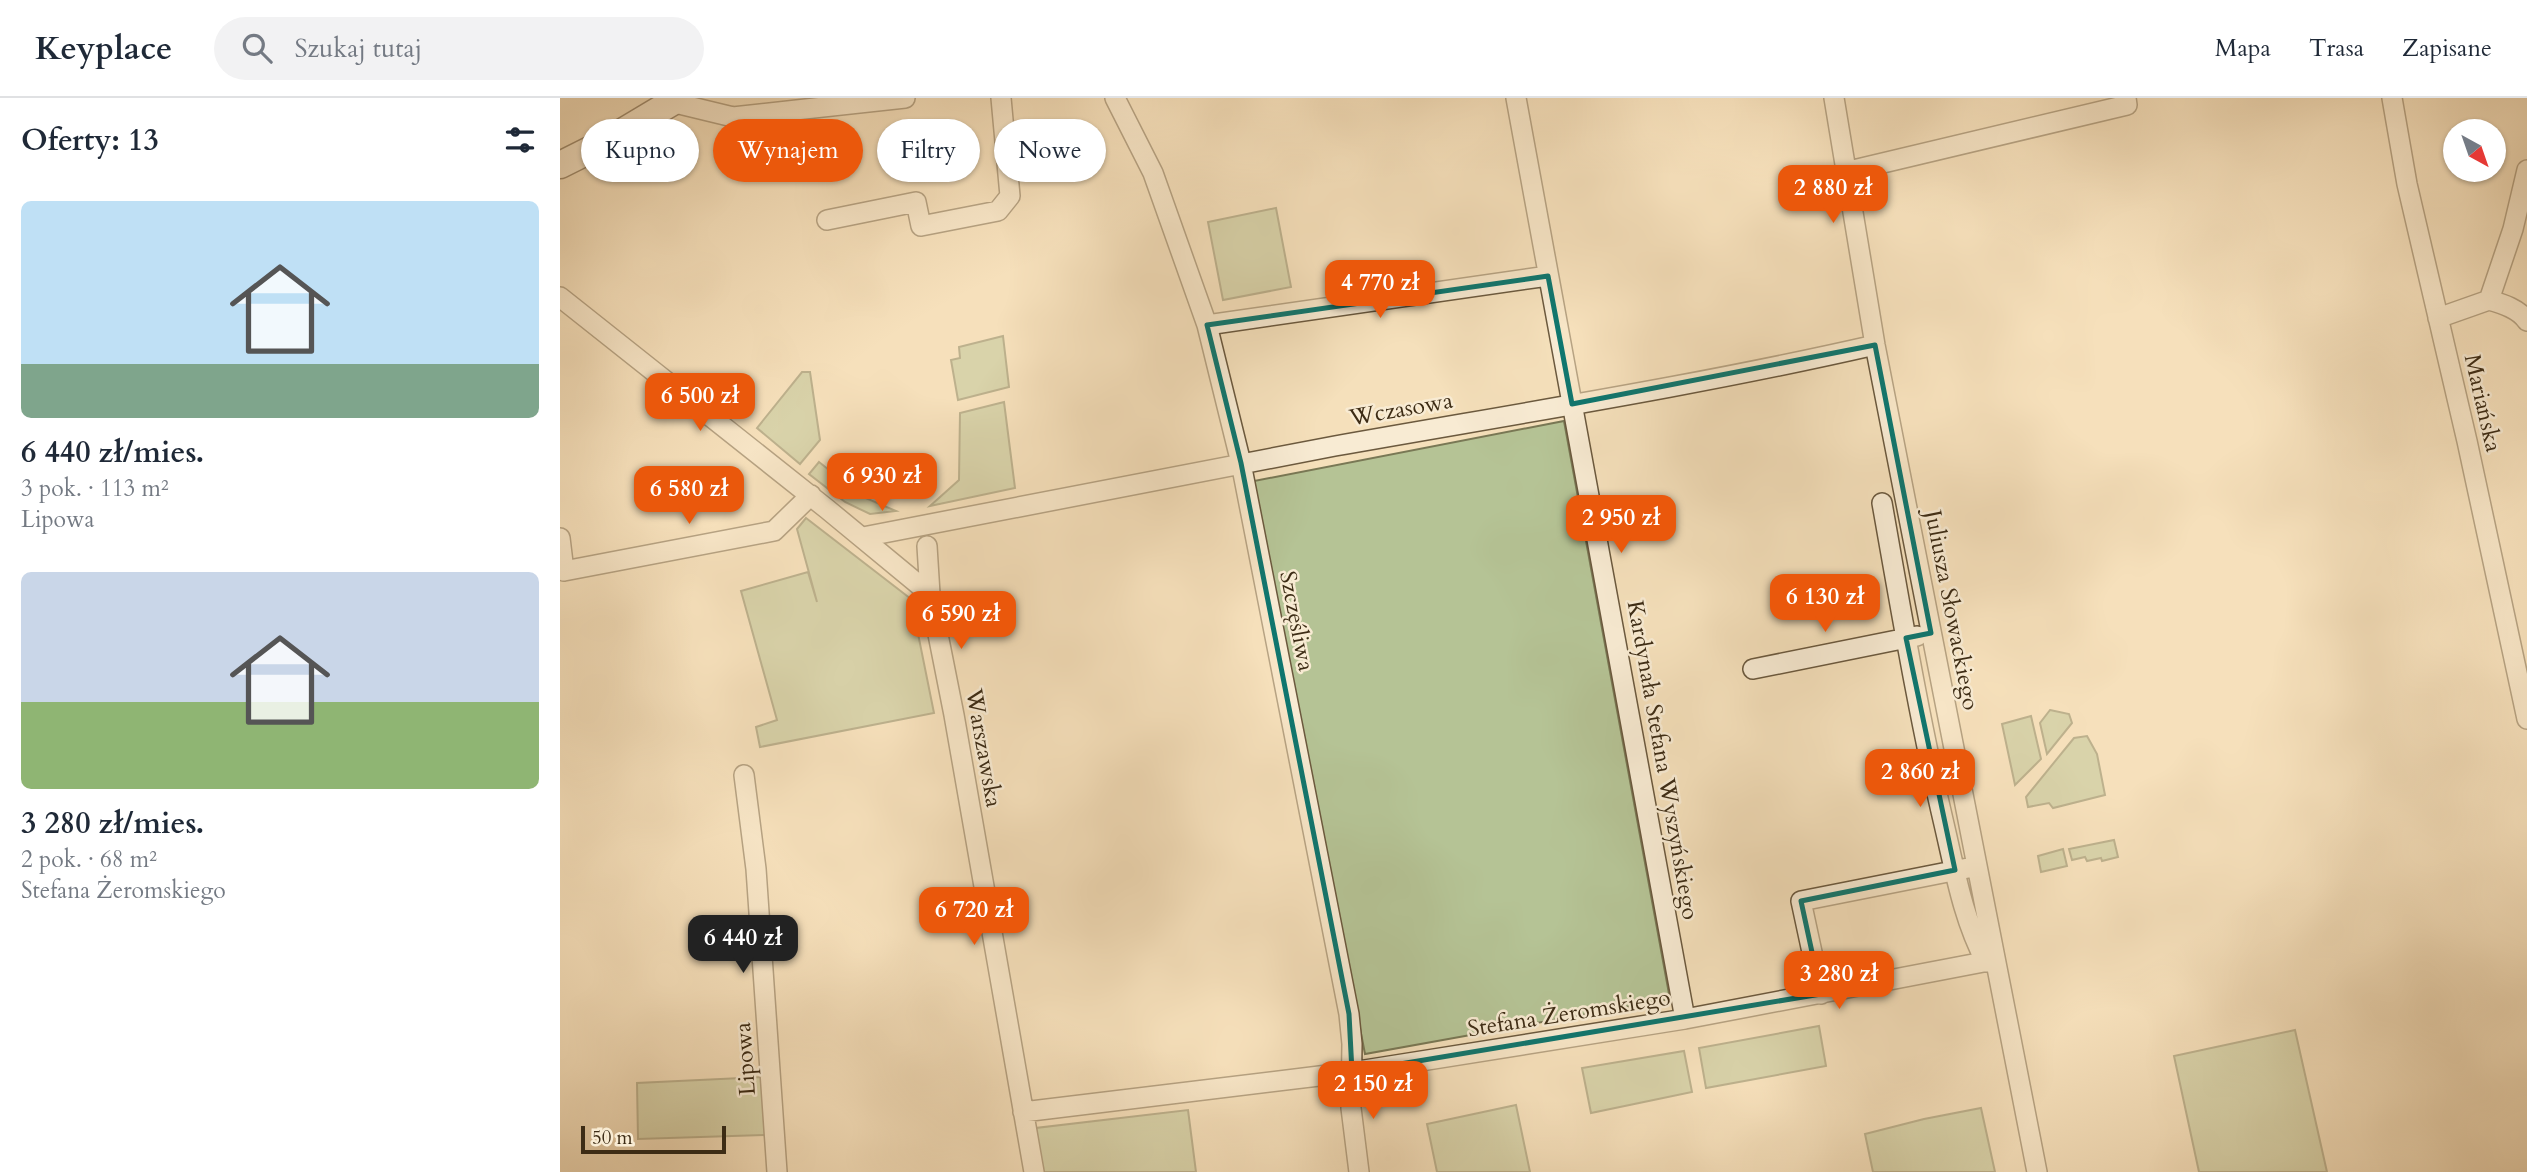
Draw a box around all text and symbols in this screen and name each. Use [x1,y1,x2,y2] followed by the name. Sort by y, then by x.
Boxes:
[214,17,704,80] search box
[35,26,172,71] text: Keyplace
[238,29,276,67] icon: search
[294,31,422,66] text: Szukaj tutaj
[2215,32,2271,65] text: Mapa
[2309,32,2364,65] text: Trasa
[2402,32,2492,65] text: Zapisane
[581,119,699,182] chip: Kupno
[713,119,863,182] chip: Wynajem
[877,119,980,182] chip: Filtry
[994,119,1106,182] chip: Nowe
[2443,119,2506,182] north arrow
[2443,119,2506,182] map controls
[21,120,159,161] text: Oferty: 13
[501,121,539,159] icon: filters
[1761,166,1905,225] pin: 2 880 zł
[1794,172,1872,203] text: 2 880 zł
[217,246,343,372] icon: home
[1308,260,1452,320] pin: 4 770 zł
[1341,267,1419,298] text: 4 770 zł
[2457,351,2509,455] street label: Mariańska
[628,374,772,433] pin: 6 500 zł
[661,380,739,411] text: 6 500 zł
[1346,385,1455,434] street label: Wczasowa
[21,432,204,473] text: 6 440 zł/mies.
[810,454,954,513] pin: 6 930 zł
[843,460,921,491] text: 6 930 zł
[617,466,761,526] pin: 6 580 zł
[21,473,169,504] text: 3 pok. · 113 m²
[650,473,728,504] text: 6 580 zł
[1549,496,1693,555] pin: 2 950 zł
[1582,502,1660,533] text: 2 950 zł
[21,504,94,535] text: Lipowa
[1917,504,1987,713] street label: Juliusza Słowackiego
[1272,568,1322,674] street label: Szczęśliwa
[1753,574,1897,634] pin: 6 130 zł
[1786,581,1864,612] text: 6 130 zł
[889,592,1033,651] pin: 6 590 zł
[922,598,1000,629] text: 6 590 zł
[1620,598,1706,922] street label: Kardynała Stefana Wyszyńskiego
[217,617,343,743] icon: home
[958,685,1010,810] street label: Warszawska
[1848,750,1992,809] pin: 2 860 zł
[1881,756,1959,787] text: 2 860 zł
[21,803,204,844] text: 3 280 zł/mies.
[21,844,157,875] text: 2 pok. · 68 m²
[21,875,226,906] text: Stefana Żeromskiego
[902,888,1046,947] pin: 6 720 zł
[935,894,1013,925] text: 6 720 zł
[671,916,815,975] pin: 6 440 zł
[704,922,782,953] text: 6 440 zł
[1767,951,1911,1011] pin: 3 280 zł
[1800,958,1878,989] text: 3 280 zł
[1465,982,1673,1044] street label: Stefana Żeromskiego
[727,1021,763,1097] street label: Lipowa
[1301,1062,1445,1121] pin: 2 150 zł
[1334,1068,1412,1099] text: 2 150 zł
[581,1123,726,1155] scale bar
[592,1125,633,1151] text: 50 m

